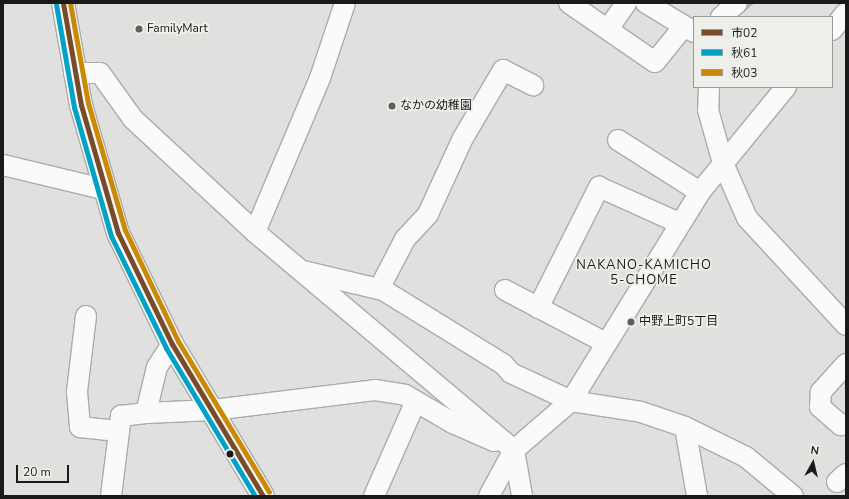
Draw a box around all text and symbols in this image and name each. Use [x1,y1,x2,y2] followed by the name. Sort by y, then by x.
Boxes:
[693,16,833,88] legend
[147,22,208,36] place label: FamilyMart
[134,24,144,34] marker: FamilyMart
[731,25,757,41] text: 市02
[731,45,757,61] text: 秋61
[731,65,757,81] text: 秋03
[400,99,472,113] place label: なかの幼稚園
[387,101,397,111] marker: なかの幼稚園
[576,258,712,289] district label: NAKANO-KAMICHO 5-CHOME
[639,315,718,329] place label: 中野上町5丁目
[626,317,636,327] marker: 中野上町5丁目
[793,443,833,483] north arrow
[810,443,820,459] text: N
[225,449,235,459] unlabelled marker
[18,457,71,483] scale bar
[23,464,51,480] text: 20 m

